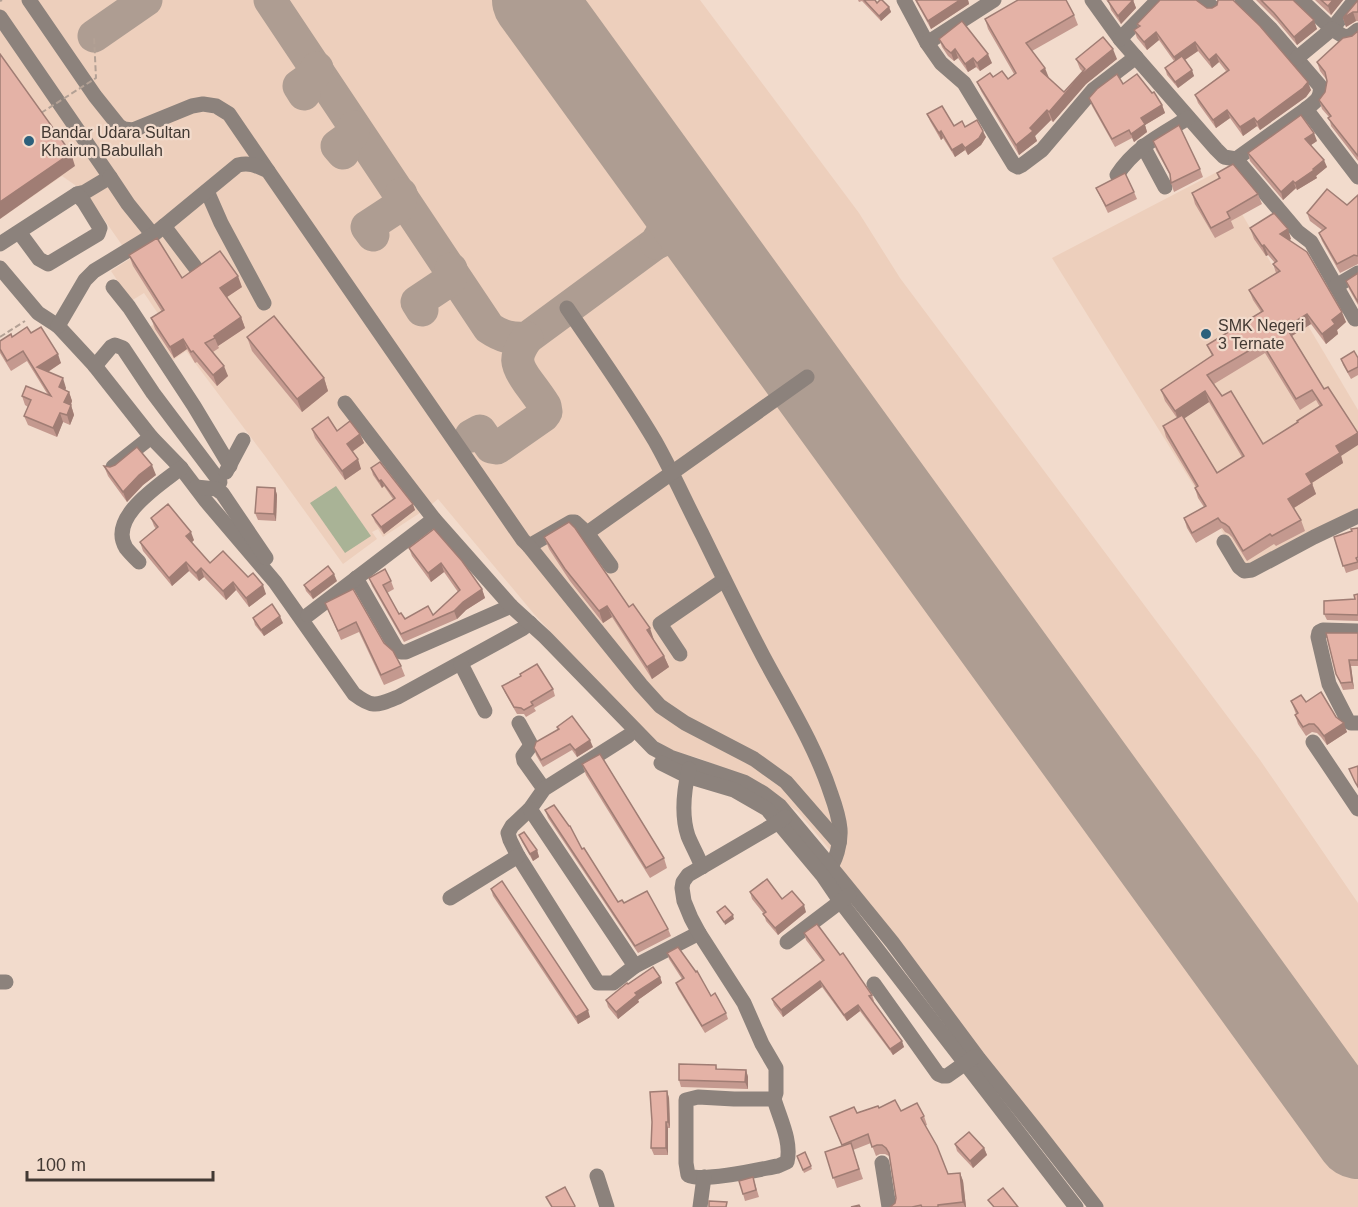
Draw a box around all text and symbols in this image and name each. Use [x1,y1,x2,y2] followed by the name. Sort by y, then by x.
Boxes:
[41,124,190,159] place label: Bandar Udara Sultan Khairun Babullah
[22,134,36,148] marker: Bandar Udara Sultan Khairun Babullah
[1218,317,1304,352] place label: SMK Negeri 3 Ternate
[1199,327,1213,341] marker: SMK Negeri 3 Ternate
[27,1144,213,1182] scale bar
[36,1155,86,1175] text: 100 m

